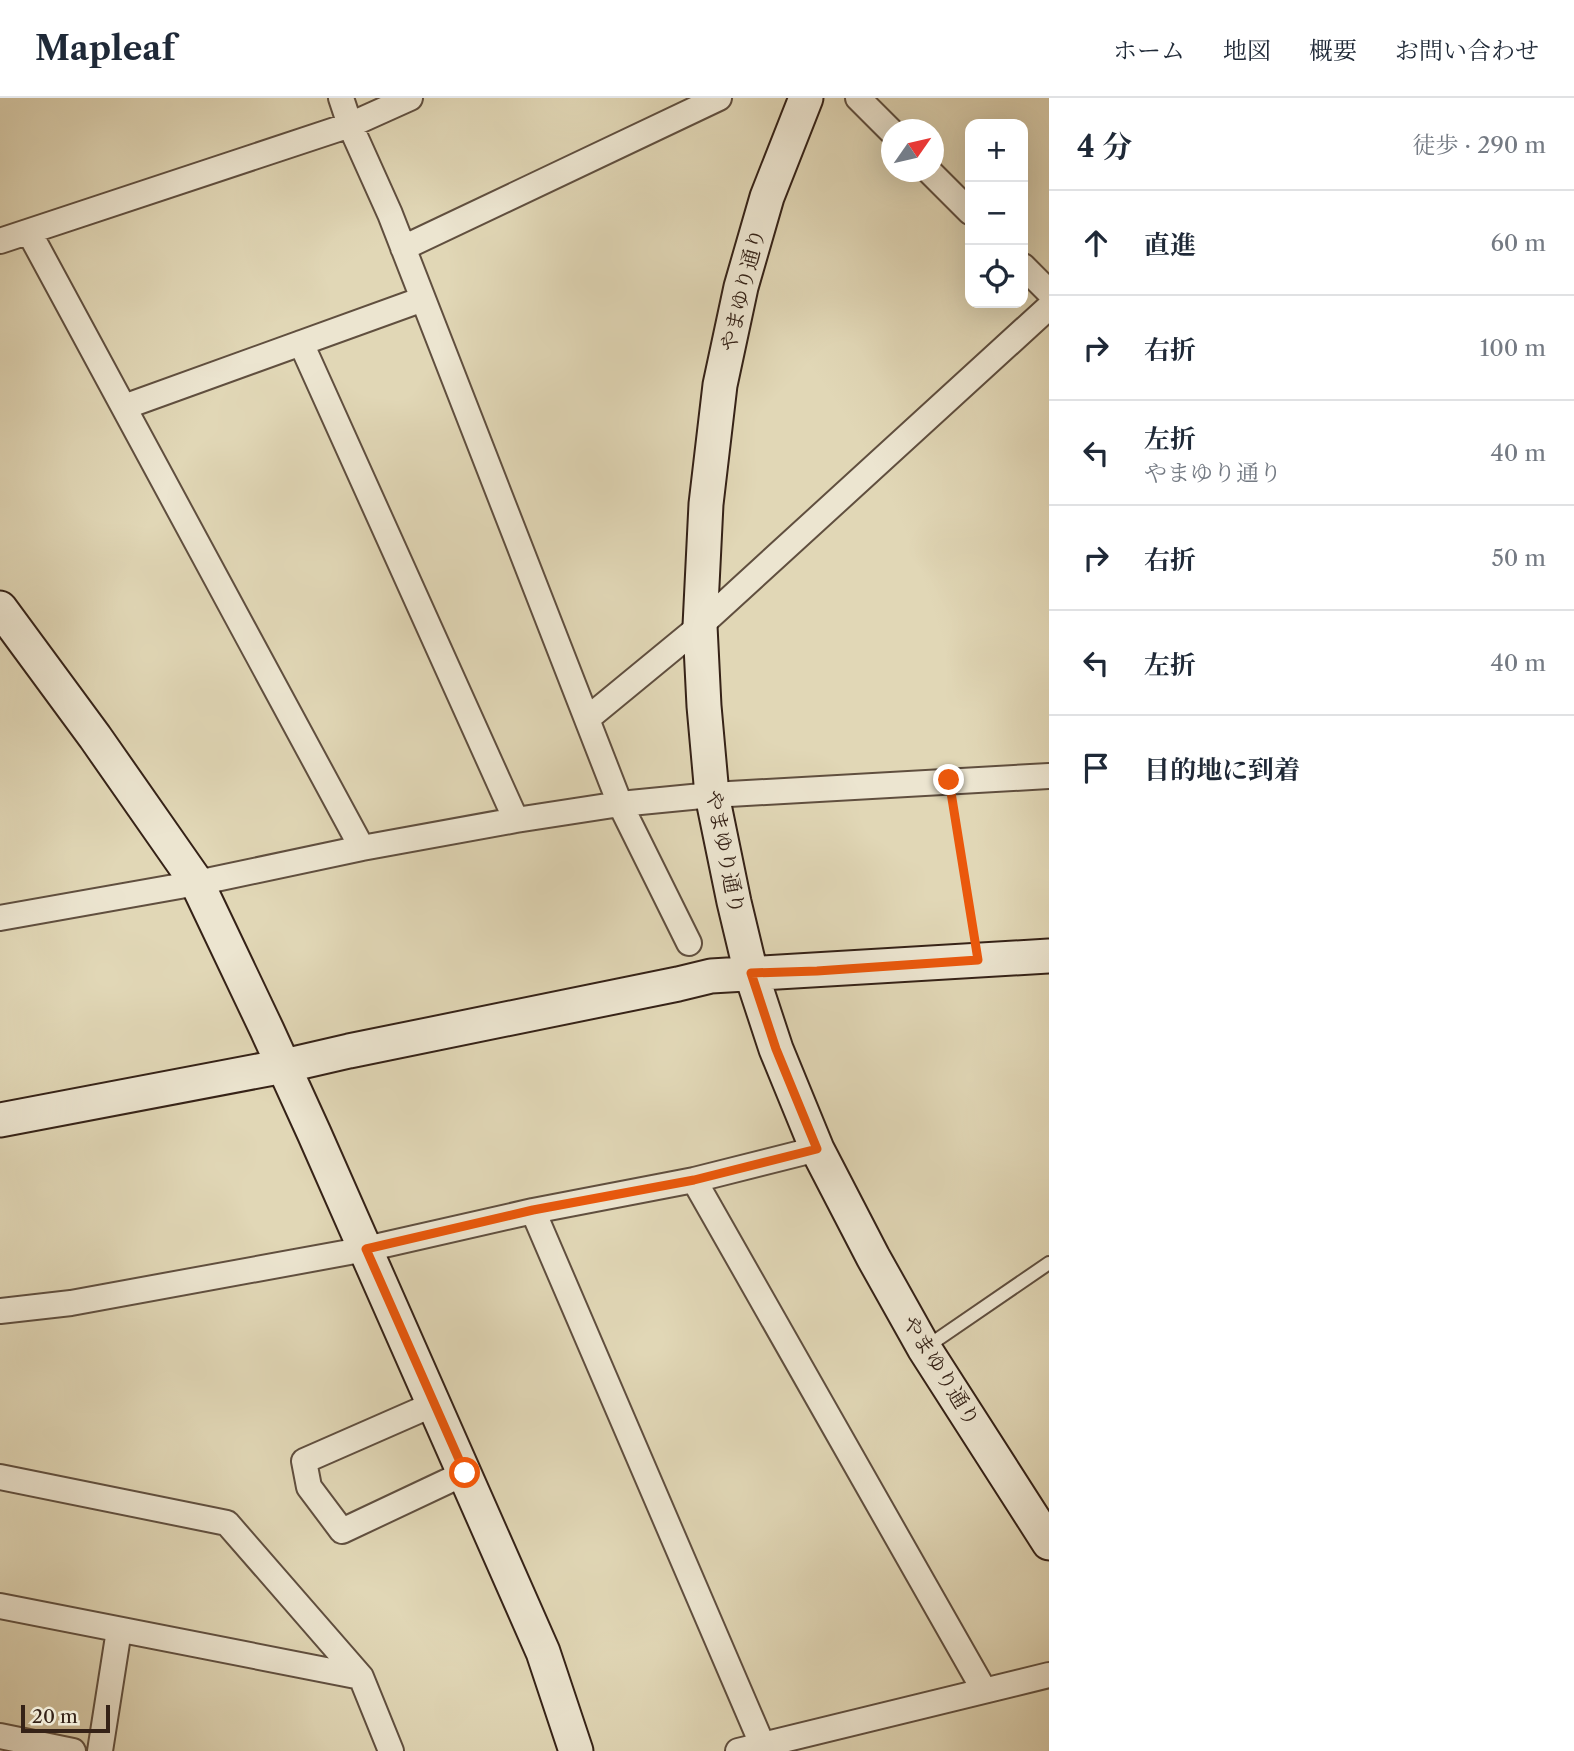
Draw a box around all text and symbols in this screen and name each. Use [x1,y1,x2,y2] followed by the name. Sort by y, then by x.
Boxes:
[35,28,175,69] text: Mapleaf
[1113,36,1185,65] text: ホーム
[1223,36,1271,65] text: 地図
[1309,36,1357,65] text: 概要
[1395,36,1539,65] text: お問い合わせ
[881,119,944,182] north arrow
[965,119,1028,308] map controls
[965,119,1028,182] button: +
[1077,128,1132,165] text: 4 分
[1412,131,1546,159] text: 徒歩 · 290 m
[965,182,1028,245] button: −
[1077,224,1115,262] icon: ahead
[715,226,770,354] street label: やまゆり通り
[1144,229,1196,261] text: 直進
[1490,229,1546,257] text: 60 m
[965,245,1028,308] button: locate
[1077,329,1115,367] icon: right
[1144,334,1196,366] text: 右折
[1480,334,1546,362] text: 100 m
[1144,423,1196,455] text: 左折
[1077,434,1115,472] icon: left
[1491,439,1546,467] text: 40 m
[1144,459,1282,487] text: やまゆり通り
[1077,539,1115,577] icon: right
[1144,544,1196,576] text: 右折
[1491,544,1546,572] text: 50 m
[1077,644,1115,682] icon: left
[1144,649,1196,681] text: 左折
[1491,649,1546,677] text: 40 m
[1077,749,1115,787] icon: arrive
[1144,754,1300,786] text: 目的地に到着
[933,764,964,795] route end
[701,788,750,916] street label: やまゆり通り
[897,1311,985,1431] street label: やまゆり通り
[449,1457,480,1488] route start
[21,1702,110,1734] scale bar
[32,1705,78,1728] text: 20 m

